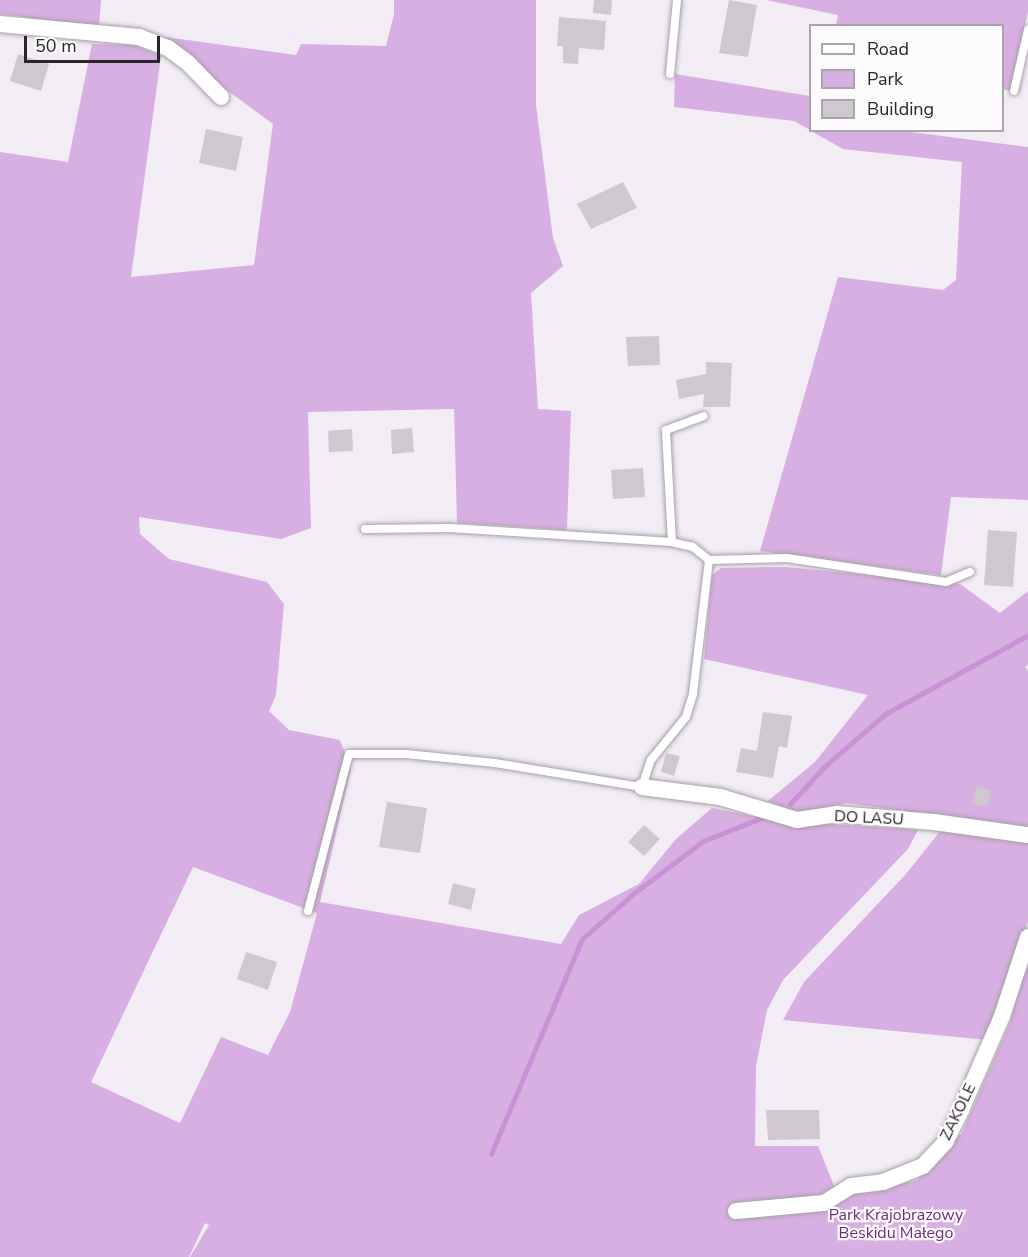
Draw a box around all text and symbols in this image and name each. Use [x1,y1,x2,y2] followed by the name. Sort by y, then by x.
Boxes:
[27,24,164,62] scale bar
[809,24,1004,132] legend
[35,34,77,58] text: 50 m
[867,37,909,61] text: Road
[867,67,903,91] text: Park
[867,97,934,121] text: Building
[834,807,904,829] street label: DO LASU
[936,1080,980,1144] street label: ZAKOLE
[829,1205,963,1243] park label: Park Krajobrazowy Beskidu Małego

